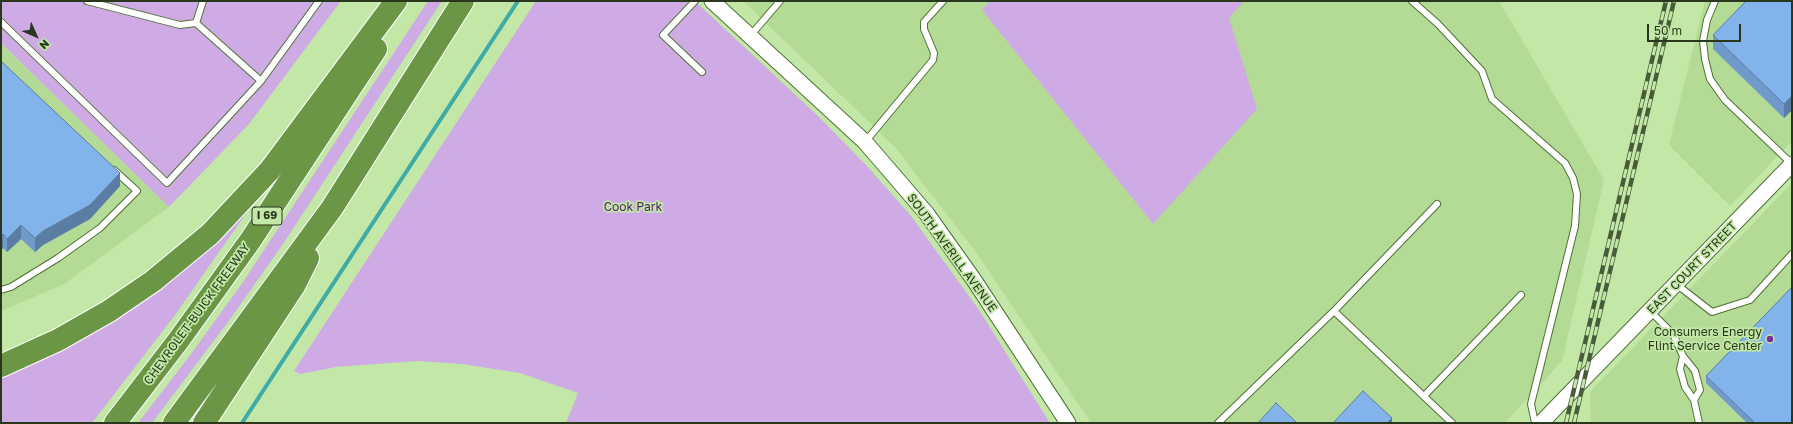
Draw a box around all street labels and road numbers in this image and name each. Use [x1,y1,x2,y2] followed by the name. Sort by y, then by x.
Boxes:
[904,191,1000,315] street label: SOUTH AVERILL AVENUE
[252,207,282,225] road number: I 69
[1644,219,1740,317] street label: EAST COURT STREET
[141,241,253,387] street label: CHEVROLET-BUICK FREEWAY

